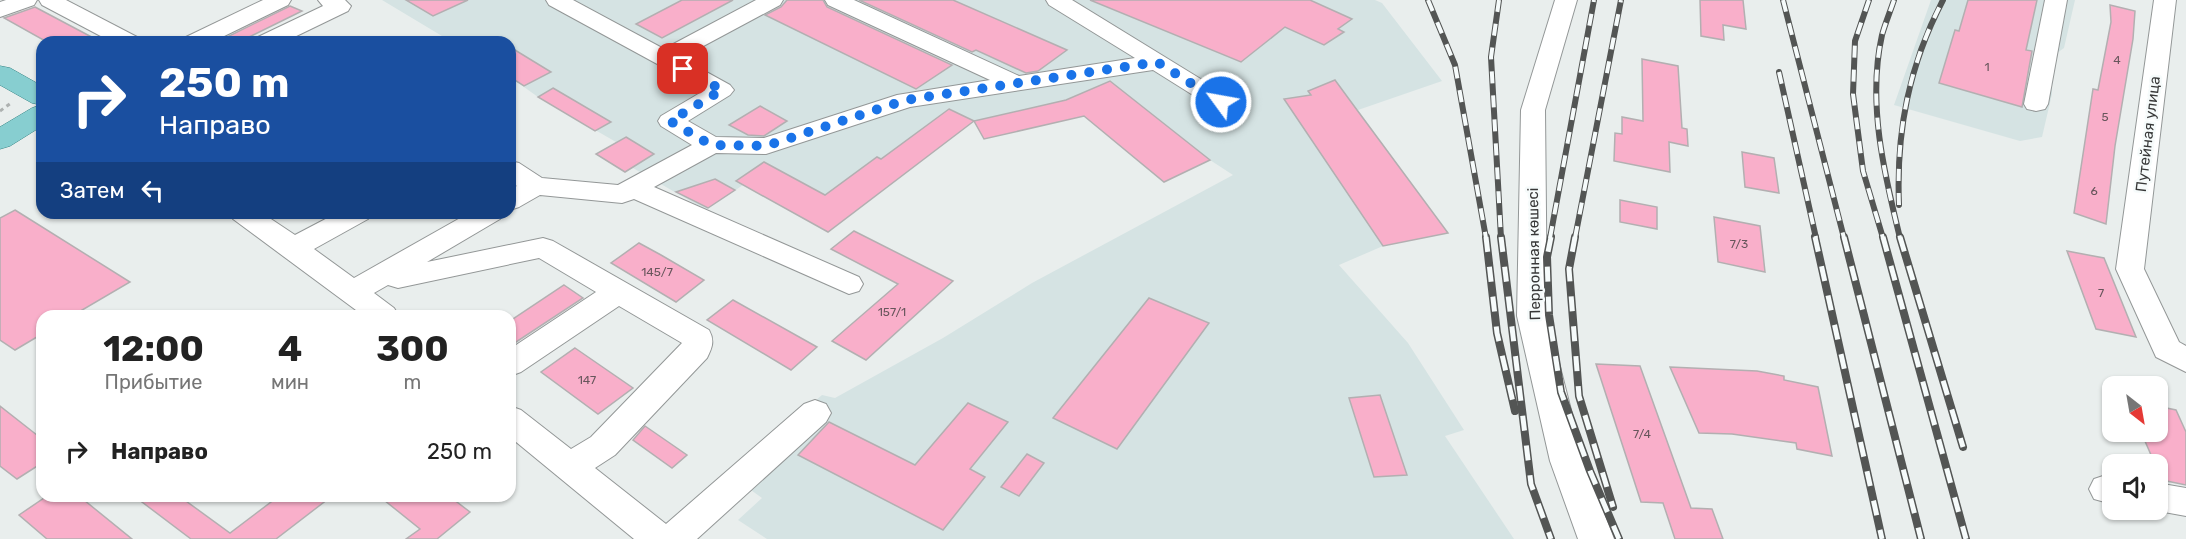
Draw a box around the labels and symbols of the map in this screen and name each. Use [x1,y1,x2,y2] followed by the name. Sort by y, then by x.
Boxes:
[657,43,708,94] pin
[2113,53,2121,67] house number: 4
[1984,60,1990,74] house number: 1
[1189,70,1253,134] position arrow
[2132,75,2164,193] street label: Путейная улица
[2101,110,2109,124] house number: 5
[2090,184,2098,198] house number: 6
[1524,187,1544,321] street label: Перронная көшесі
[1730,237,1748,251] house number: 7/3
[641,265,673,279] house number: 145/7
[2098,286,2104,300] house number: 7
[878,305,906,319] house number: 157/1
[578,373,596,387] house number: 147
[2102,376,2168,442] north arrow
[1633,427,1652,441] house number: 7/4

